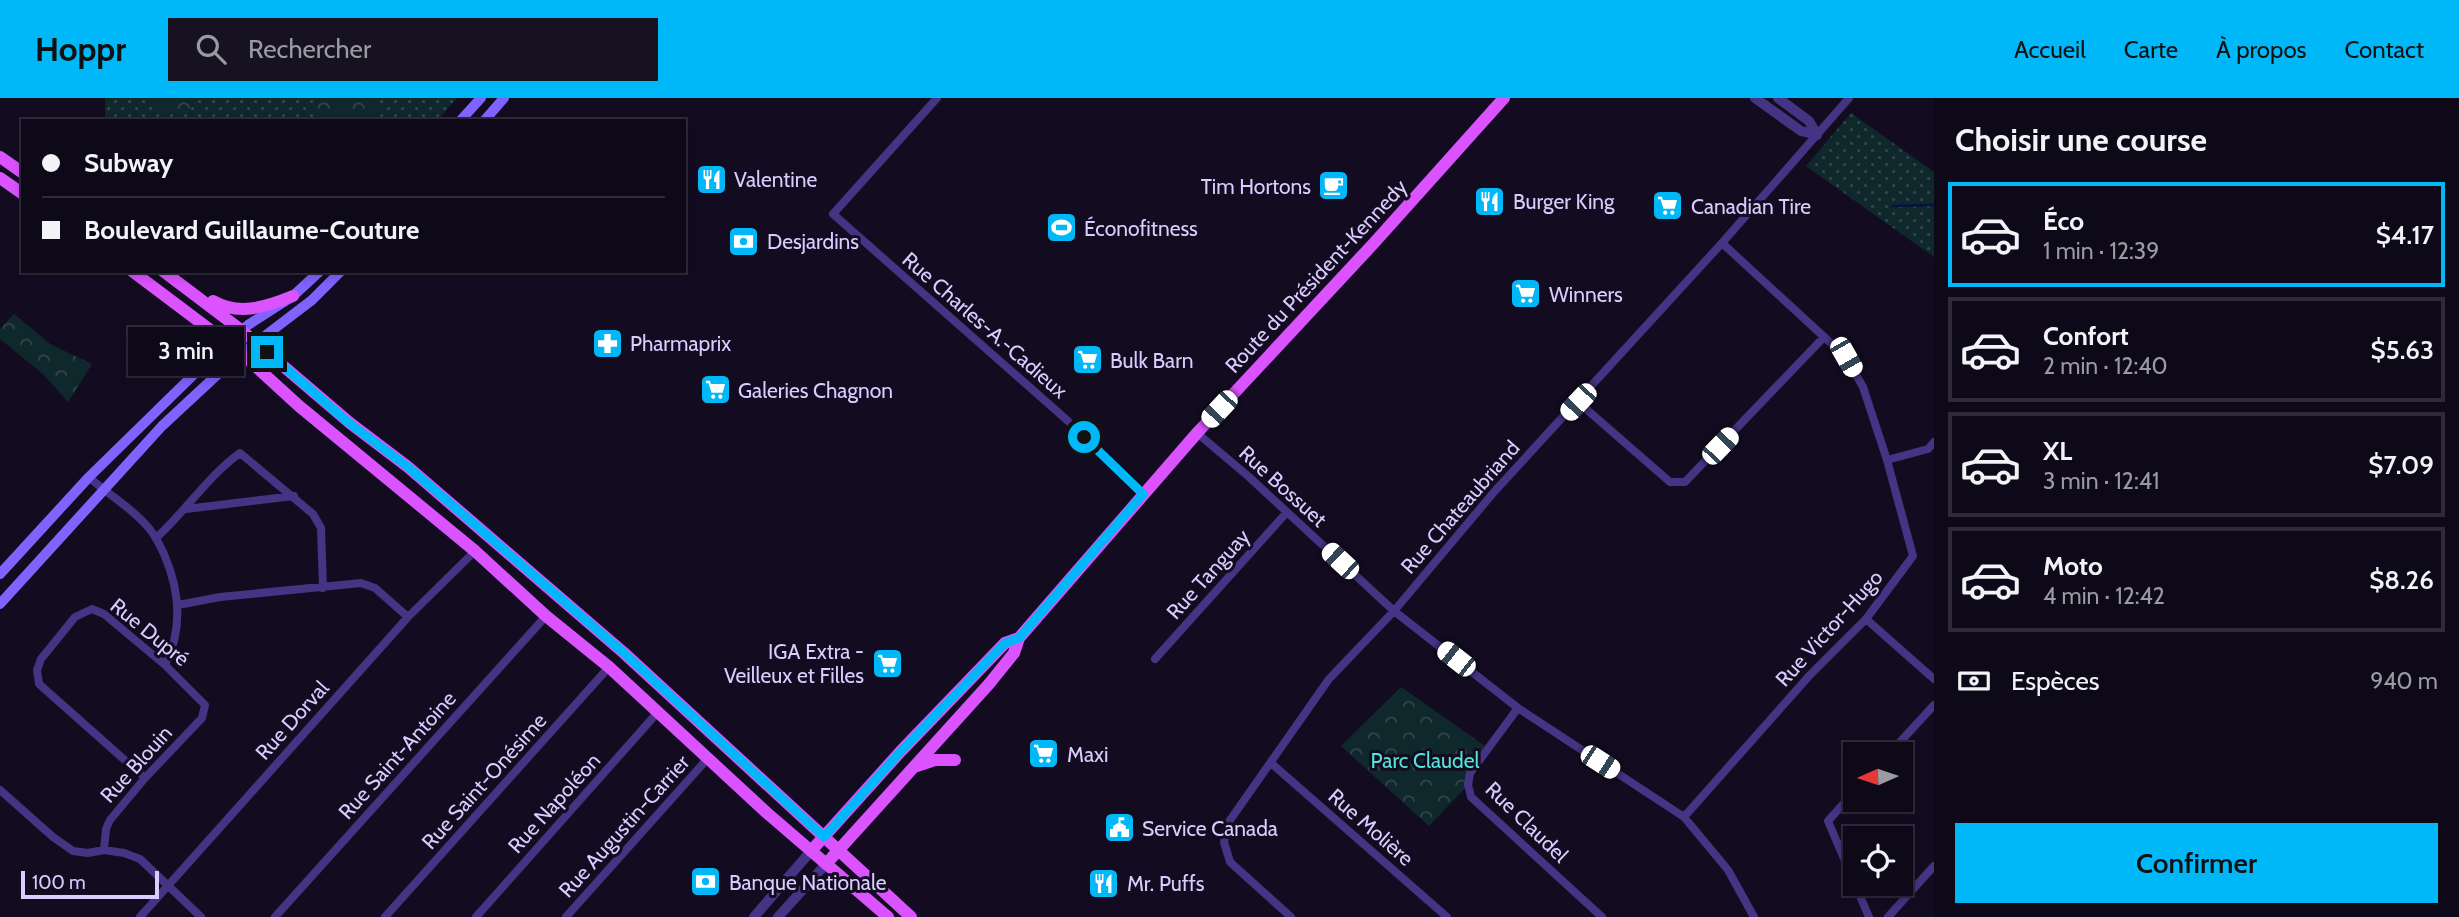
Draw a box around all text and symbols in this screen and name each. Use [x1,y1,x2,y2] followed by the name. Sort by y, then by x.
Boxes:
[168,18,658,81] search box
[35,29,126,69] text: Hoppr
[192,30,230,68] icon: search
[248,33,371,65] text: Rechercher
[2014,35,2086,64] text: Accueil
[2124,35,2178,64] text: Carte
[2216,35,2307,64] text: À propos
[2345,35,2424,64] text: Contact
[1955,120,2207,159] text: Choisir une course
[84,147,173,179] text: Subway
[694,162,728,196] restaurant icon: Valentine
[734,167,817,192] place label: Valentine
[1317,169,1351,203] cafe icon: Tim Hortons
[1201,174,1311,199] place label: Tim Hortons
[1220,174,1412,378] street label: Route du Président-Kennedy
[1473,184,1507,218] restaurant icon: Burger King
[1513,189,1615,214] place label: Burger King
[1651,189,1685,223] supermarket icon: Canadian Tire
[1691,194,1811,219] place label: Canadian Tire
[1959,203,2022,266] icon: car
[2043,205,2084,237] text: Éco
[1044,211,1078,245] sports icon: Éconofitness
[84,214,419,246] text: Boulevard Guillaume-Couture
[1084,216,1198,241] place label: Éconofitness
[2376,219,2434,251] text: $4.17
[727,224,761,258] bank icon: Desjardins
[767,229,859,255] place label: Desjardins
[2043,237,2159,265] text: 1 min · 12:39
[897,247,1073,403] street label: Rue Charles-A.-Cadieux
[1509,277,1543,311] supermarket icon: Winners
[1549,282,1623,307] place label: Winners
[1959,318,2022,381] icon: car
[2043,320,2129,352] text: Confort
[590,326,624,360] pharmacy icon: Pharmaprix
[127,328,243,376] callout: 3 min
[630,331,731,356] place label: Pharmaprix
[1827,334,1866,380] car
[2371,334,2434,366] text: $5.63
[251,336,283,368] route end
[158,337,214,365] text: 3 min
[1070,343,1104,377] supermarket icon: Bulk Barn
[1110,348,1194,373] place label: Bulk Barn
[2043,352,2168,380] text: 2 min · 12:40
[698,373,732,407] supermarket icon: Galeries Chagnon
[738,378,893,403] place label: Galeries Chagnon
[1556,379,1601,425] car
[1197,386,1242,432] car
[1068,421,1100,453] route start
[1698,424,1743,468] car
[1959,433,2022,496] icon: car
[1395,435,1525,579] street label: Rue Chateaubriand
[2043,435,2072,467] text: XL
[1234,440,1332,532] street label: Rue Bossuet
[2368,449,2434,481] text: $7.09
[2043,467,2159,495] text: 3 min · 12:41
[1161,524,1255,624] street label: Rue Tanguay
[1318,539,1363,583] car
[1959,548,2022,611] icon: car
[2043,550,2103,582] text: Moto
[2369,564,2434,596] text: $8.26
[1770,565,1888,691] street label: Rue Victor-Hugo
[2043,582,2165,610] text: 4 min · 12:42
[106,593,195,671] street label: Rue Dupré
[1433,638,1480,680] car
[724,639,864,688] place label: IGA Extra - Veilleux et Filles
[870,646,904,680] supermarket icon: IGA Extra - Veilleux et Filles
[1955,662,1993,700] icon: cash
[2011,665,2100,697] text: Espèces
[2370,667,2438,695] text: 940 m
[250,675,334,765] street label: Rue Dorval
[333,686,461,824] street label: Rue Saint-Antoine
[416,708,552,854] street label: Rue Saint-Onésime
[95,720,177,808] street label: Rue Blouin
[1027,737,1061,771] supermarket icon: Maxi
[1067,742,1108,767] place label: Maxi
[1577,742,1624,782] car
[1843,742,1913,812] north arrow
[1843,742,1913,896] map controls
[503,748,605,858] street label: Rue Napoléon
[1371,748,1479,773] park label: Parc Claudel
[553,749,695,902] street label: Rue Augustin-Carrier
[1480,776,1574,868] street label: Rue Claudel
[1323,783,1419,871] street label: Rue Molière
[1102,811,1136,845] public building icon: Service Canada
[1142,816,1278,841] place label: Service Canada
[1955,823,2438,903] button: Confirmer
[1843,826,1913,896] button: locate
[689,865,723,899] bank icon: Banque Nationale
[1087,866,1121,900] restaurant icon: Mr. Puffs
[21,868,159,900] scale bar
[729,870,887,895] place label: Banque Nationale
[32,871,86,894] text: 100 m
[1127,871,1205,896] place label: Mr. Puffs

